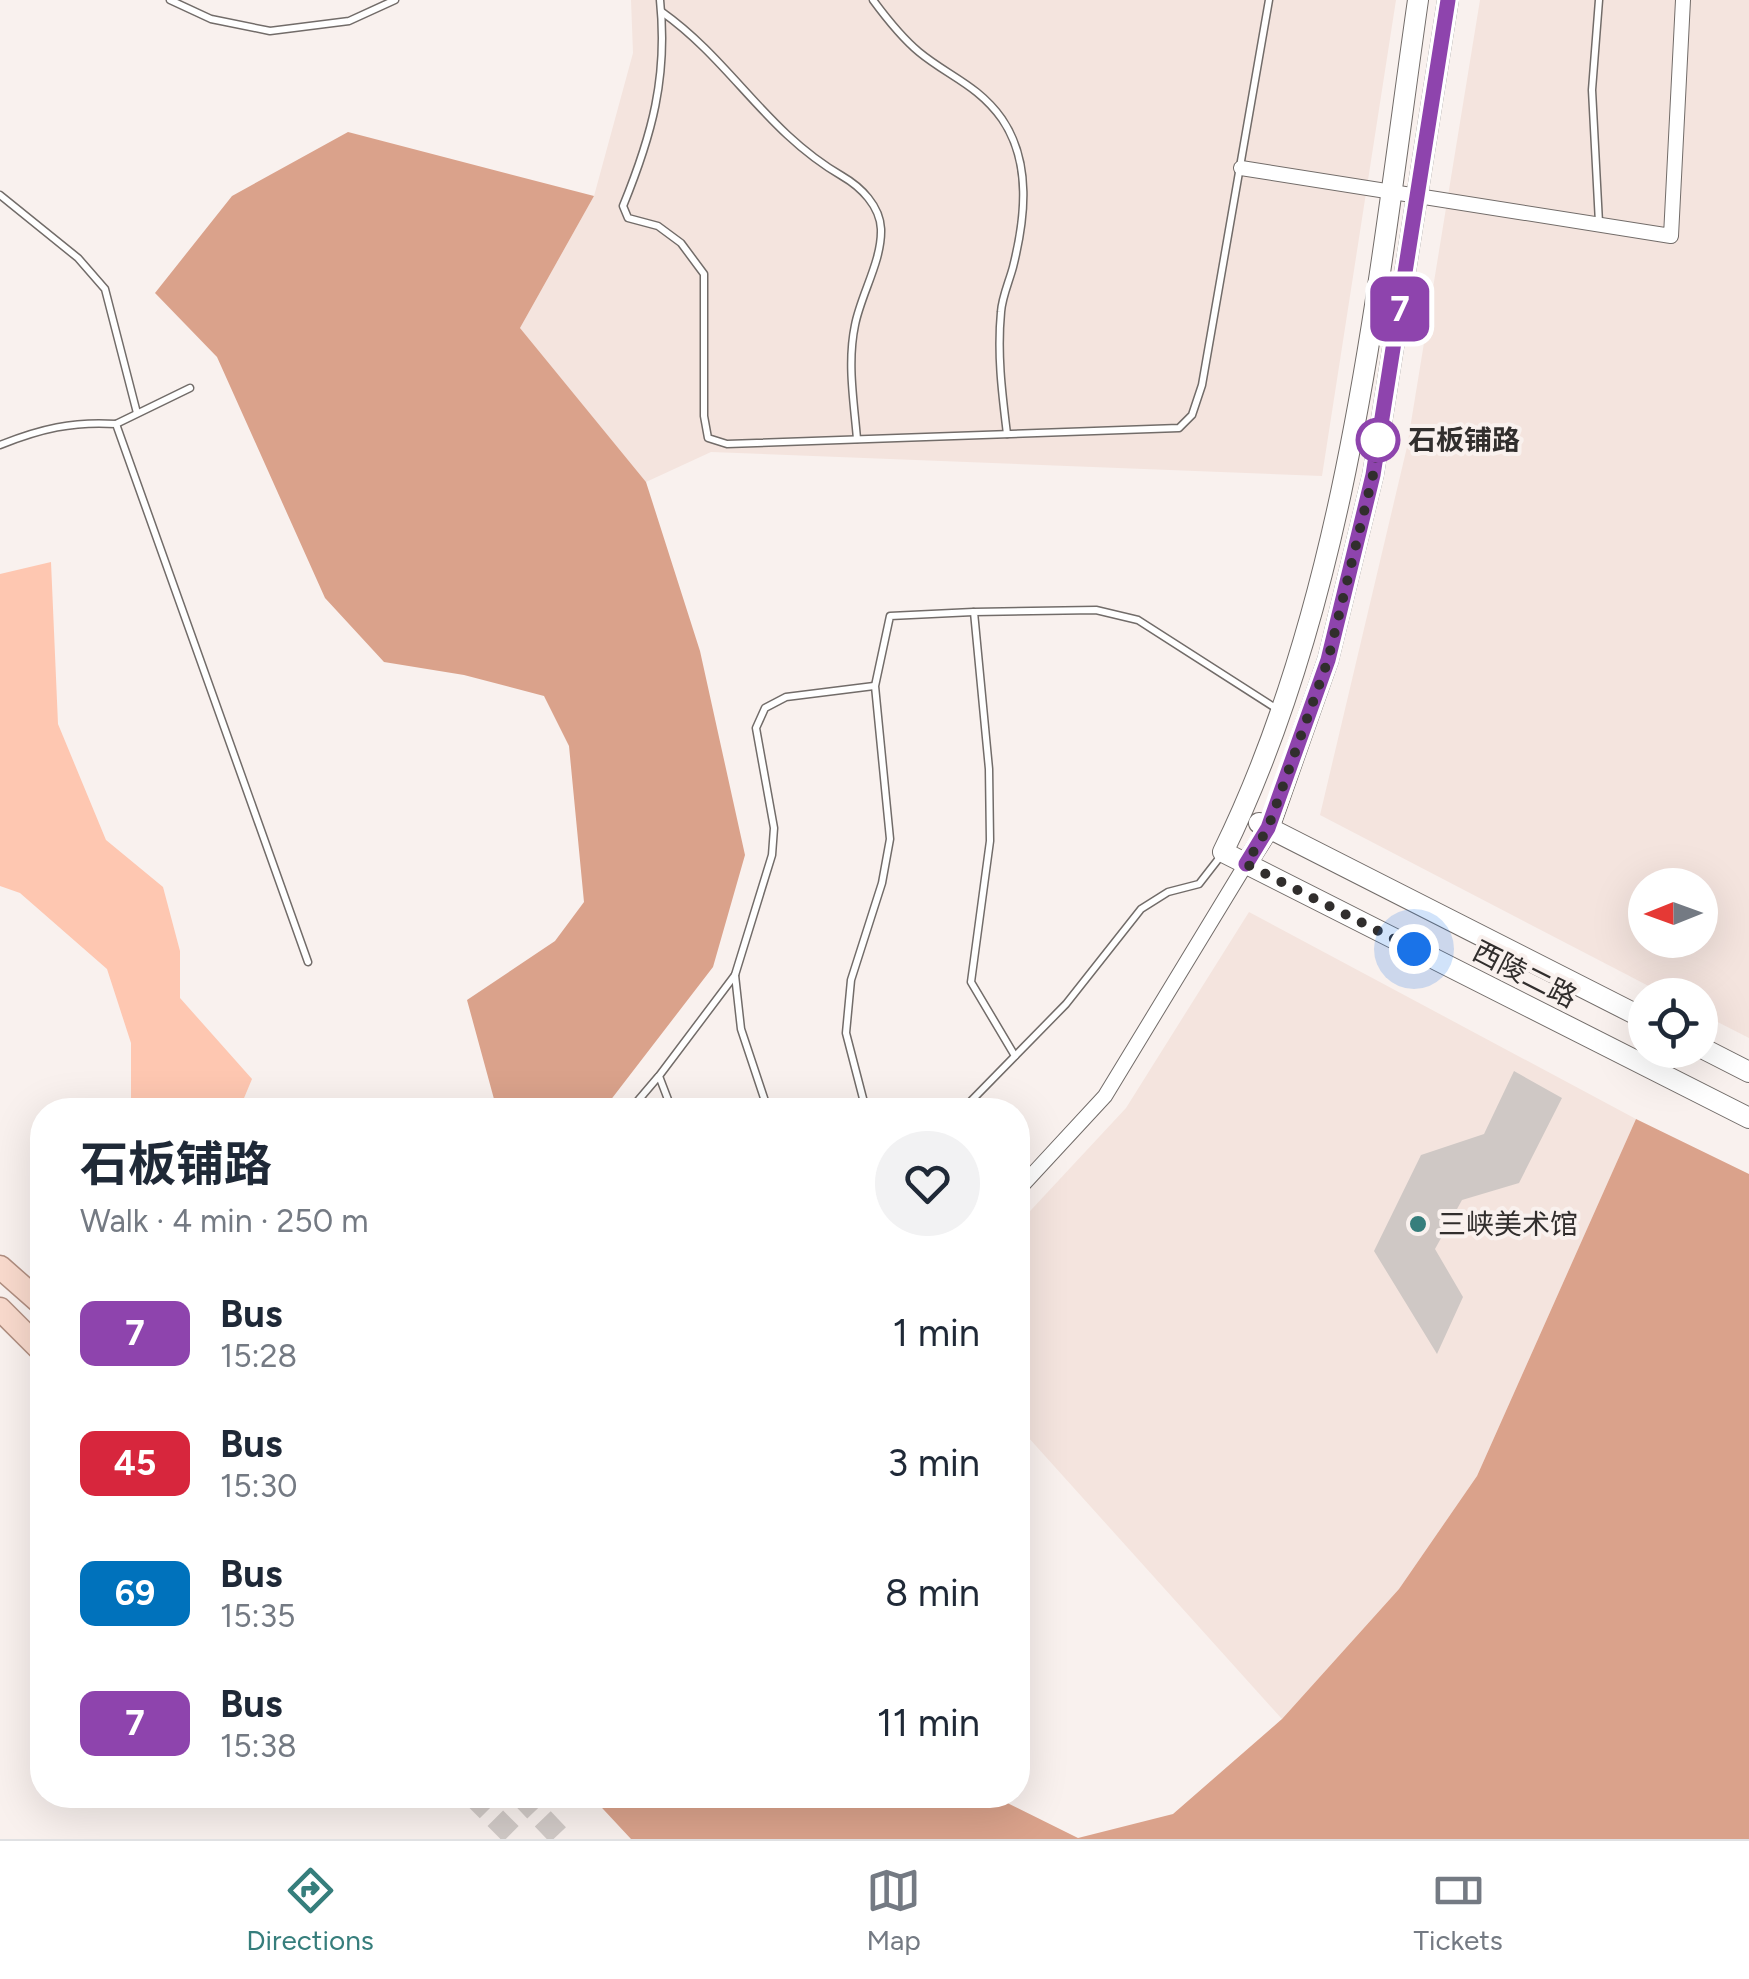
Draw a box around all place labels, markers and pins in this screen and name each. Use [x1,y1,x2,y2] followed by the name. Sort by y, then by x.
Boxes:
[1357,419,1399,461] marker: 石板铺路
[1408,423,1520,457] place label: 石板铺路
[1438,1207,1578,1241] place label: 三峡美术馆
[1407,1213,1429,1235] marker: 三峡美术馆

